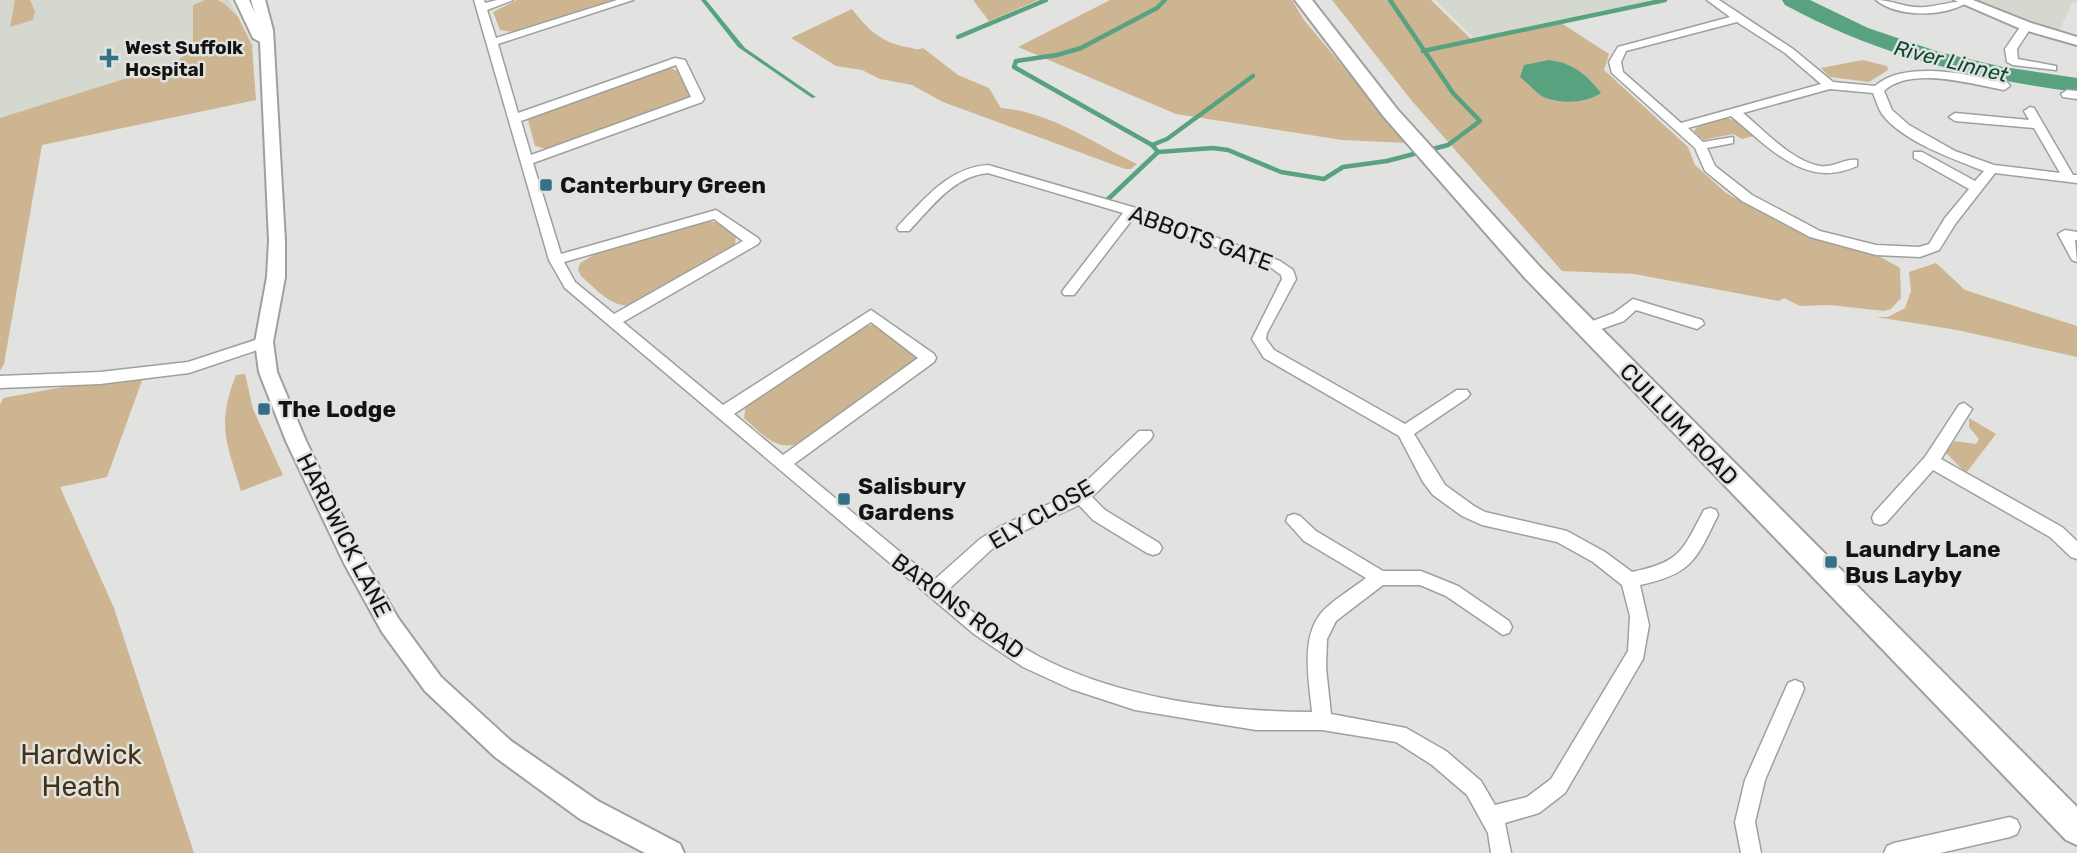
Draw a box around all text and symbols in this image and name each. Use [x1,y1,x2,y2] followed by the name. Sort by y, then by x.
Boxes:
[1891,35,2011,87] water label: River Linnet
[125,36,243,81] place label: West Suffolk Hospital
[99,48,119,68] marker: West Suffolk Hospital
[560,171,766,199] place label: Canterbury Green
[538,177,554,193] marker: Canterbury Green
[1125,199,1277,277] street label: ABBOTS GATE
[1614,357,1744,491] street label: CULLUM ROAD
[278,395,396,423] place label: The Lodge
[256,401,272,417] marker: The Lodge
[291,448,397,622] street label: HARDWICK LANE
[858,472,966,526] place label: Salisbury Gardens
[984,473,1098,555] street label: ELY CLOSE
[836,491,852,507] marker: Salisbury Gardens
[1845,535,2001,589] place label: Laundry Lane Bus Layby
[886,547,1030,665] street label: BARONS ROAD
[1823,554,1839,570] marker: Laundry Lane Bus Layby
[20,738,142,803] park label: Hardwick Heath

